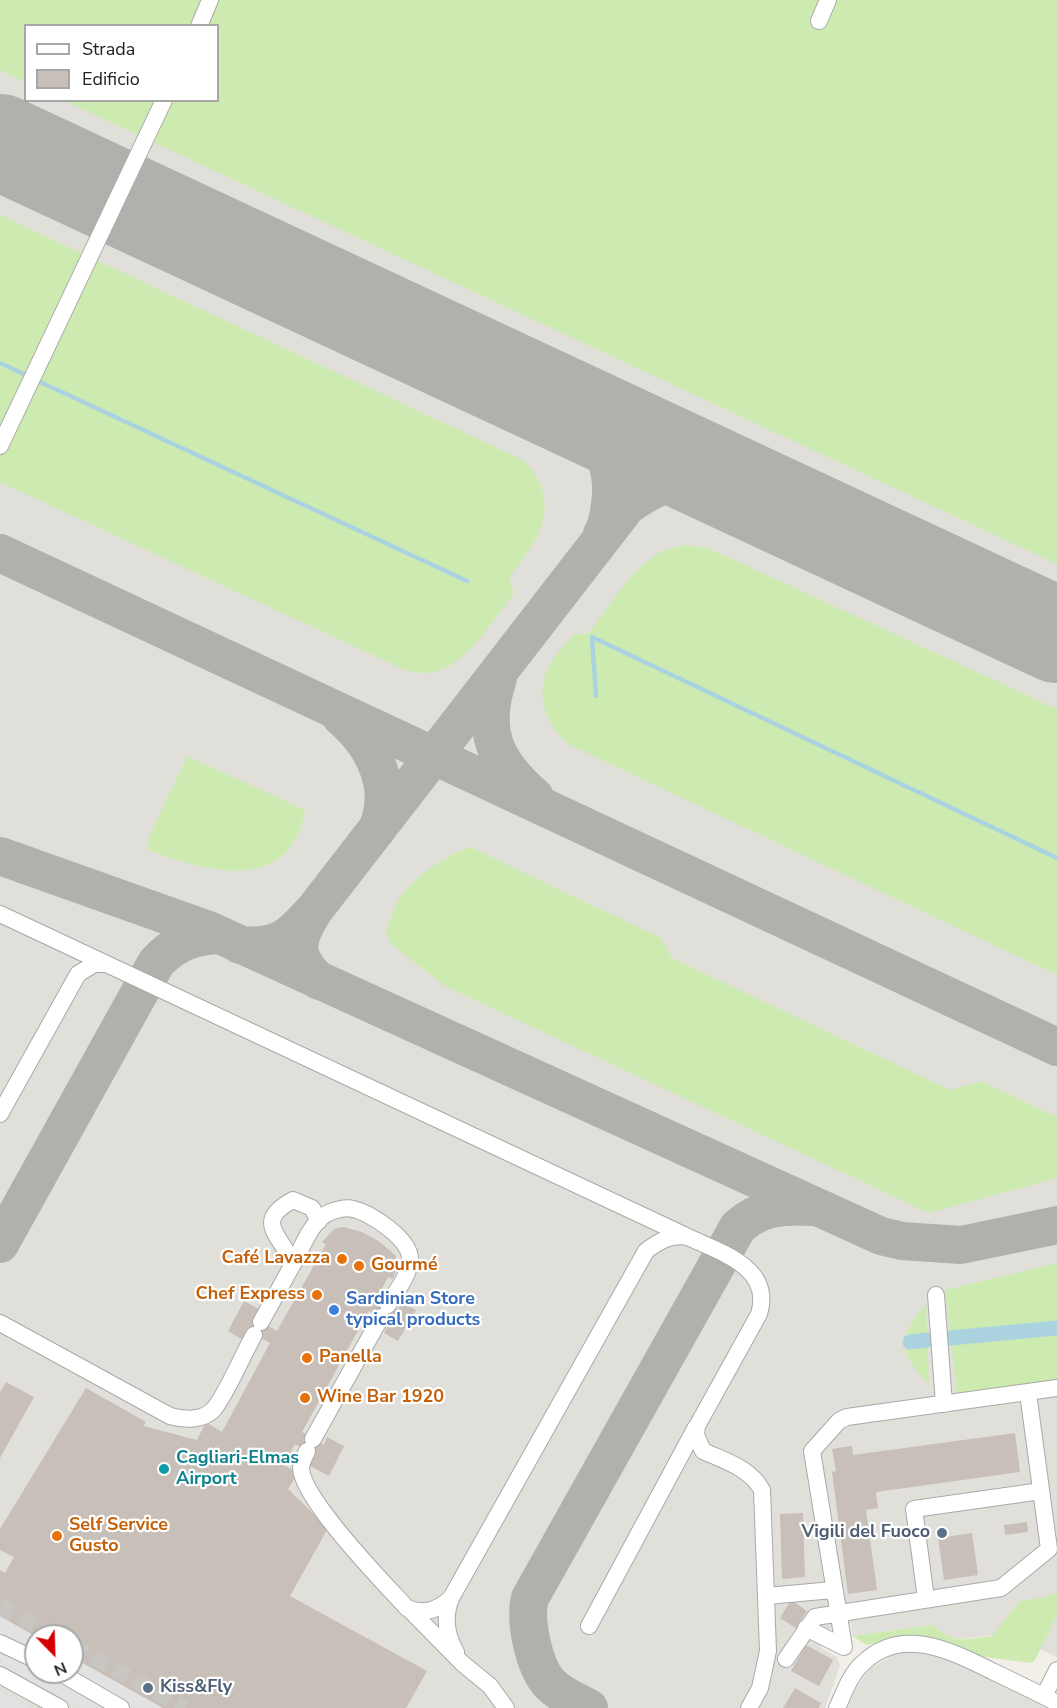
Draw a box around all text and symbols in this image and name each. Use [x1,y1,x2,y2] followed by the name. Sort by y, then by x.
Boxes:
[24,24,219,102] legend
[82,37,135,61] text: Strada
[82,67,140,91] text: Edificio
[221,1248,330,1270] place label: Café Lavazza
[335,1252,349,1266] marker: Café Lavazza
[371,1255,438,1277] place label: Gourmé
[352,1259,366,1273] marker: Gourmé
[196,1284,305,1306] place label: Chef Express
[310,1288,324,1302] marker: Chef Express
[346,1289,480,1332] place label: Sardinian Store typical products
[327,1303,341,1317] marker: Sardinian Store typical products
[319,1347,382,1369] place label: Panella
[300,1351,314,1365] marker: Panella
[317,1387,444,1409] place label: Wine Bar 1920
[298,1391,312,1405] marker: Wine Bar 1920
[176,1448,299,1490] place label: Cagliari-Elmas Airport
[157,1462,171,1476] marker: Cagliari-Elmas Airport
[69,1515,168,1558] place label: Self Service Gusto
[801,1522,930,1544] place label: Vigili del Fuoco
[935,1526,949,1540] marker: Vigili del Fuoco
[50,1529,64,1543] marker: Self Service Gusto
[24,1624,84,1684] north arrow
[50,1656,70,1681] text: N
[160,1677,232,1699] place label: Kiss&Fly
[141,1681,155,1695] marker: Kiss&Fly

